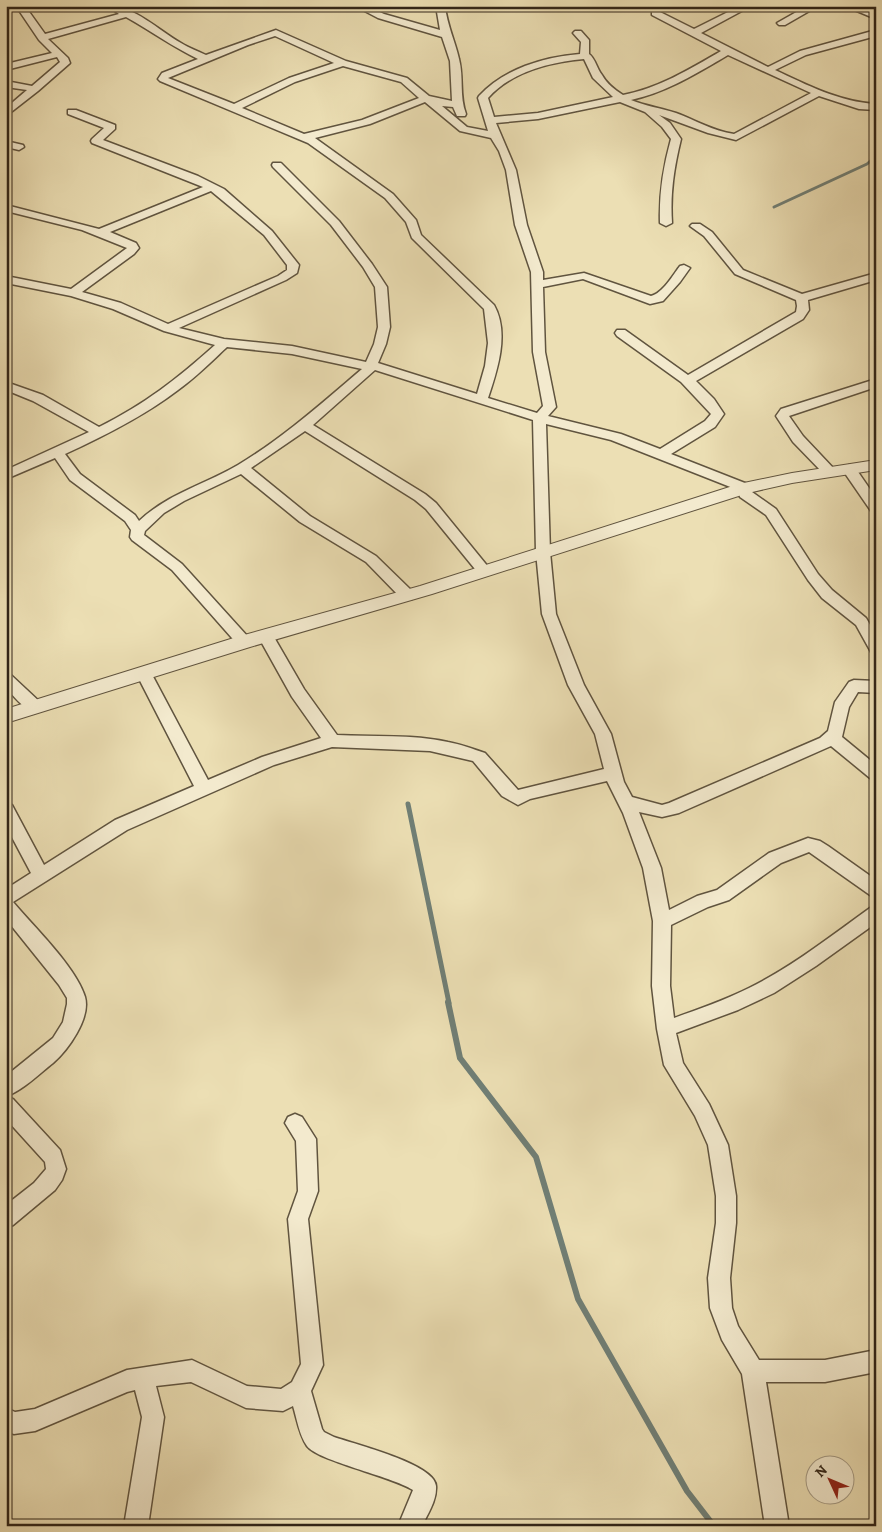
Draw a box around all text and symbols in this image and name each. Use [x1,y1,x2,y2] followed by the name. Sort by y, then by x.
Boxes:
[804,1454,854,1504] north arrow
[811,1461,831,1482] text: N

